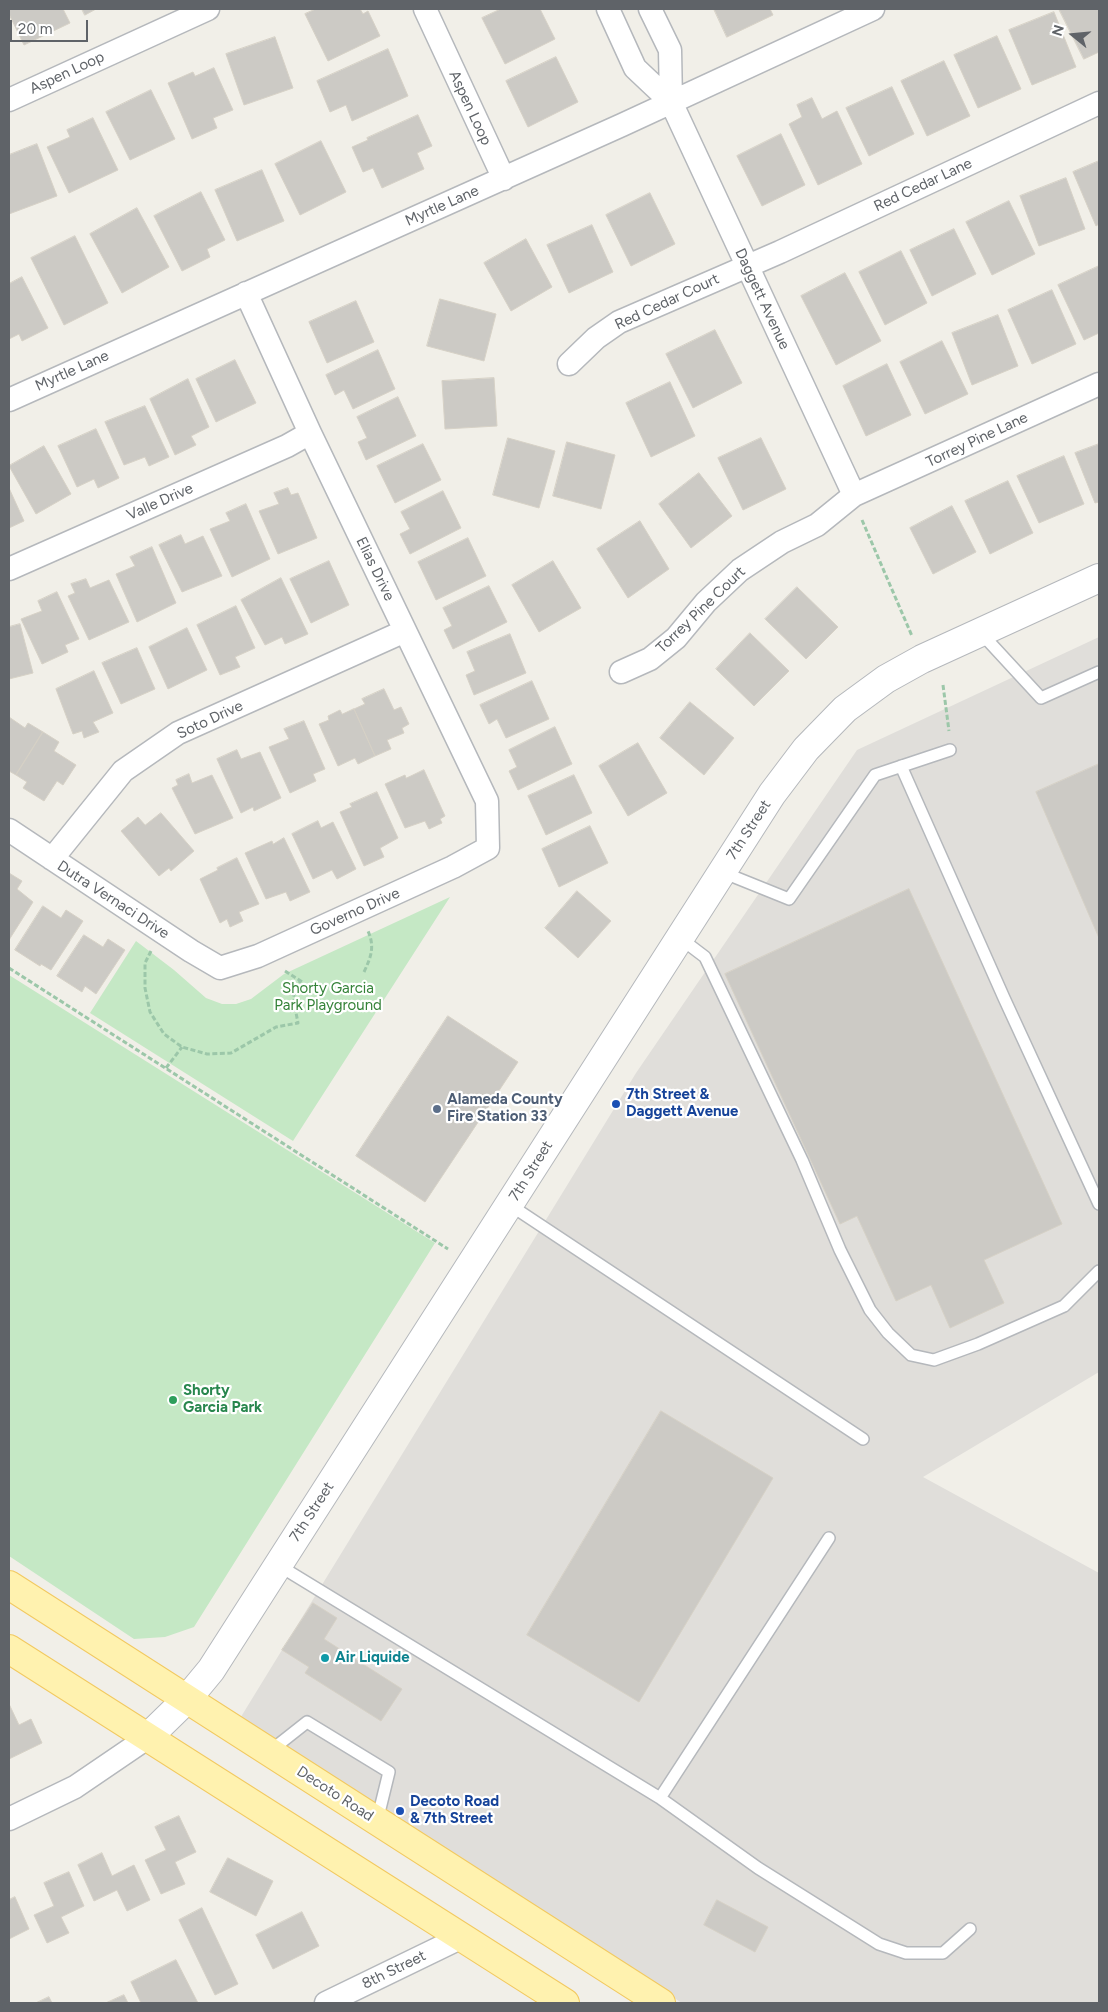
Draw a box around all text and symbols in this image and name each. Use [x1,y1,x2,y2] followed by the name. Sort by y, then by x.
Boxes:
[12,10,90,42] scale bar
[1048,10,1098,60] north arrow
[18,20,52,38] text: 20 m
[1048,23,1068,38] text: N
[27,48,107,98] street label: Aspen Loop
[445,68,495,148] street label: Aspen Loop
[871,154,975,216] street label: Red Cedar Lane
[402,182,482,230] street label: Myrtle Lane
[731,246,793,352] street label: Daggett Avenue
[612,270,722,334] street label: Red Cedar Court
[32,347,112,395] street label: Myrtle Lane
[923,409,1031,471] street label: Torrey Pine Lane
[124,479,196,525] street label: Valle Drive
[352,534,398,604] street label: Elias Drive
[653,563,749,657] street label: Torrey Pine Court
[174,697,246,743] street label: Soto Drive
[723,797,775,863] street label: 7th Street
[54,857,172,943] street label: Dutra Vernaci Drive
[307,884,403,940] street label: Governo Drive
[274,980,382,1015] park label: Shorty Garcia Park Playground
[626,1086,738,1121] place label: 7th Street & Daggett Avenue
[447,1091,563,1126] place label: Alameda County Fire Station 33
[610,1098,622,1110] marker: 7th Street & Daggett Avenue
[431,1103,443,1115] marker: Alameda County Fire Station 33
[505,1137,557,1205] street label: 7th Street
[183,1382,262,1417] place label: Shorty Garcia Park
[167,1394,179,1406] marker: Shorty Garcia Park
[286,1479,338,1545] street label: 7th Street
[335,1649,409,1667] place label: Air Liquide
[319,1652,331,1664] marker: Air Liquide
[293,1763,377,1825] street label: Decoto Road
[410,1793,499,1828] place label: Decoto Road & 7th Street
[394,1805,406,1817] marker: Decoto Road & 7th Street
[359,1947,429,1993] street label: 8th Street

